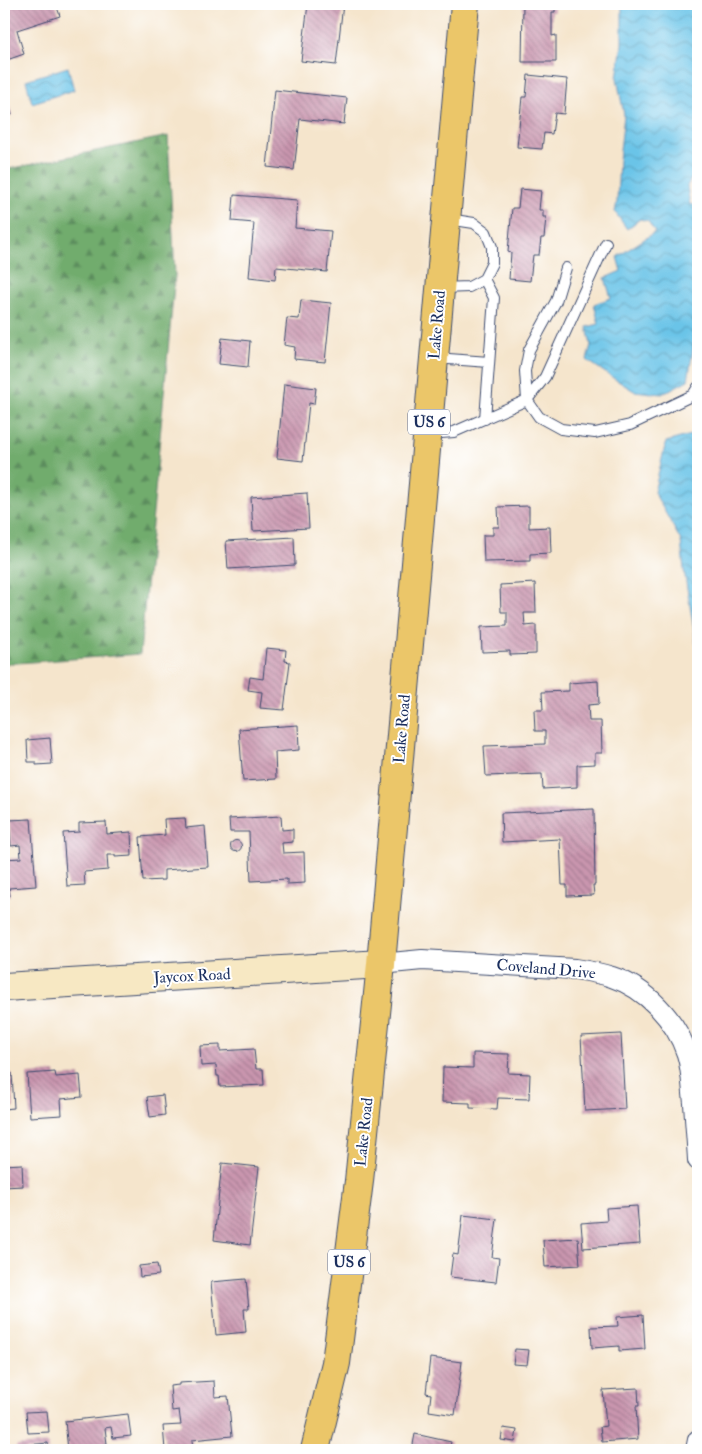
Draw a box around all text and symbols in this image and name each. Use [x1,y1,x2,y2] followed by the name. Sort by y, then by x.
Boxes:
[424,290,450,360] street label: Lake Road
[408,410,450,434] road number: US 6
[389,694,415,764] street label: Lake Road
[496,955,597,983] street label: Coveland Drive
[152,964,231,989] street label: Jaycox Road
[350,1096,378,1167] street label: Lake Road
[328,1250,370,1274] road number: US 6

